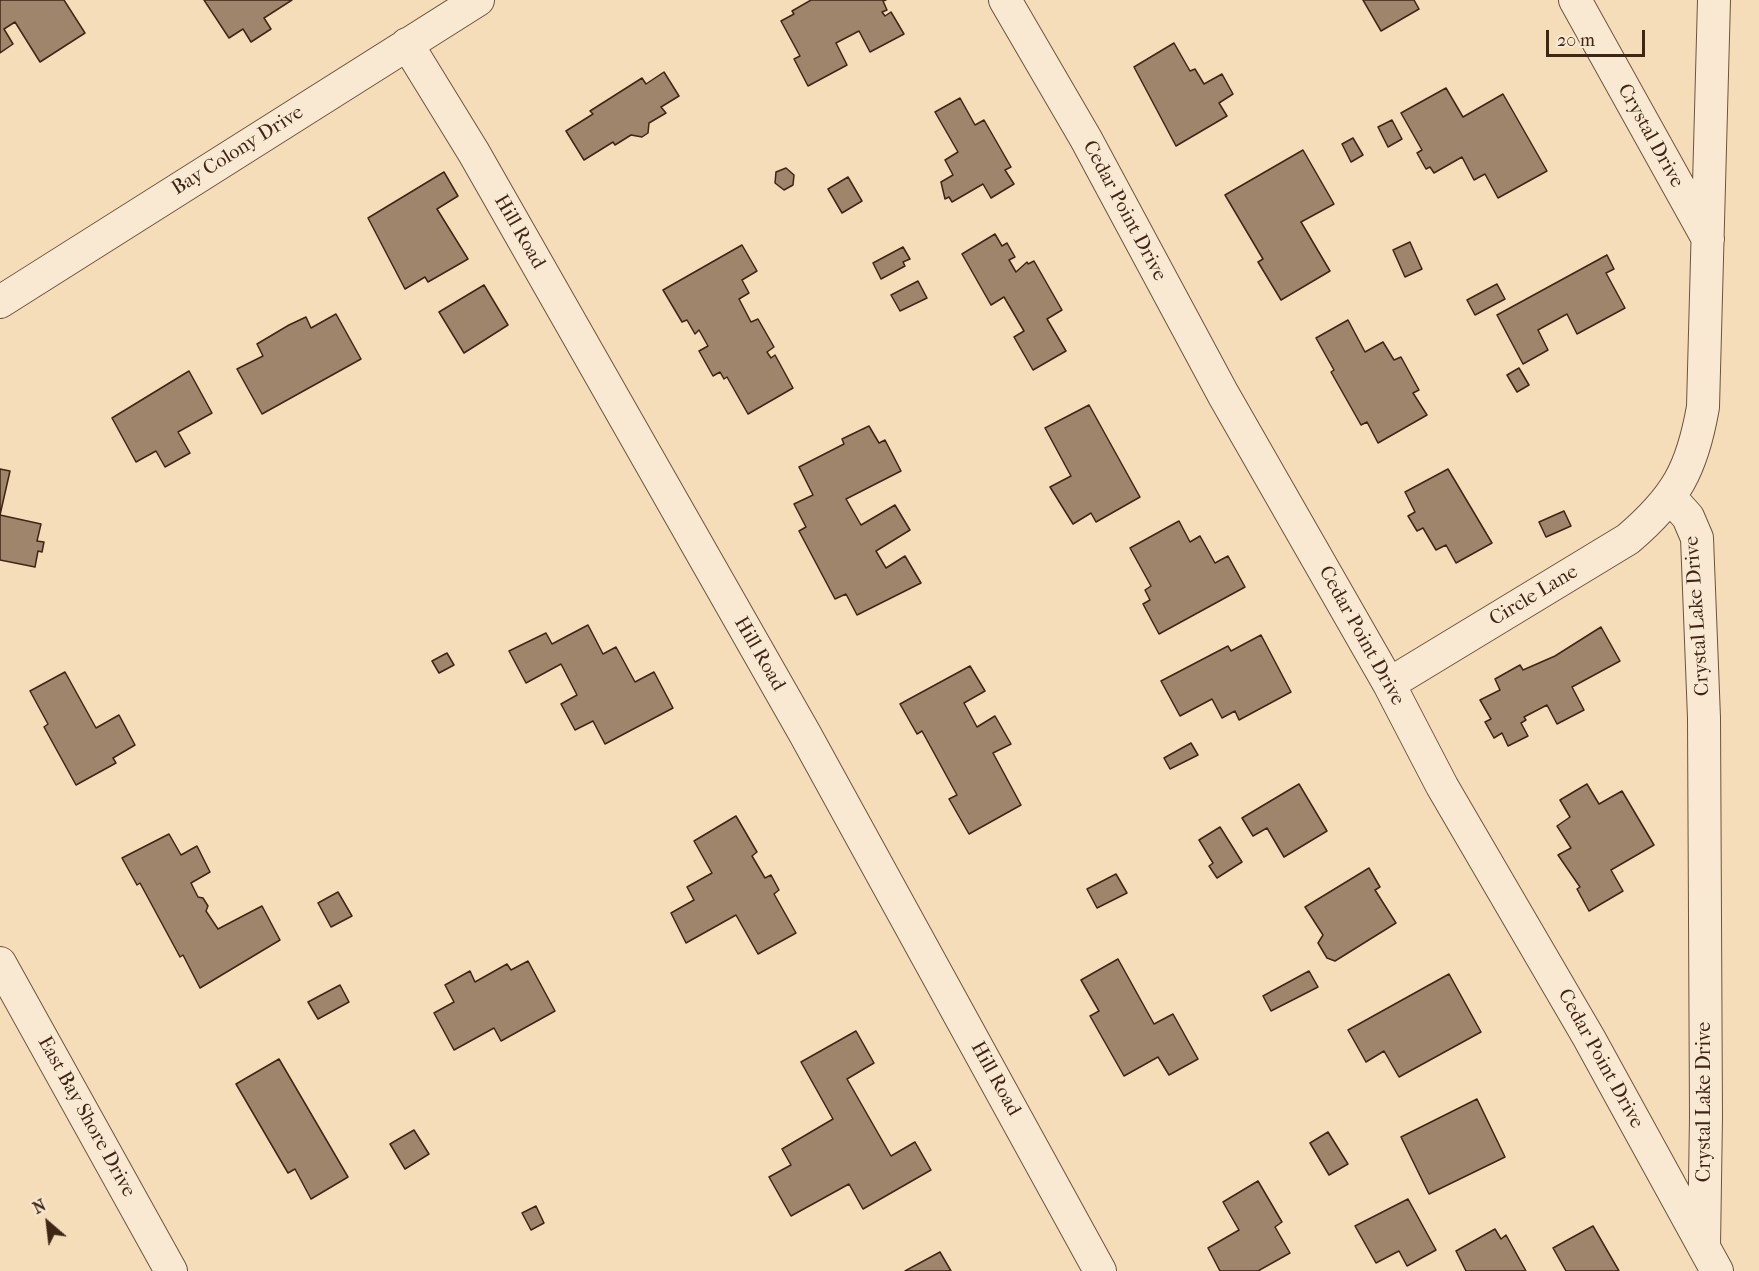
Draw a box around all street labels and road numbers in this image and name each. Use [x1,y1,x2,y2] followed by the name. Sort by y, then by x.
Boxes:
[1612,80,1688,192] street label: Crystal Drive
[168,101,308,201] street label: Bay Colony Drive
[1077,137,1171,285] street label: Cedar Point Drive
[488,191,550,273] street label: Hill Road
[1680,535,1716,697] street label: Crystal Lake Drive
[1485,560,1583,632] street label: Circle Lane
[1313,562,1409,710] street label: Cedar Point Drive
[728,613,790,695] street label: Hill Road
[1552,985,1648,1133] street label: Cedar Point Drive
[1693,1022,1717,1182] street label: Crystal Lake Drive
[32,1032,140,1202] street label: East Bay Shore Drive
[965,1037,1025,1121] street label: Hill Road

